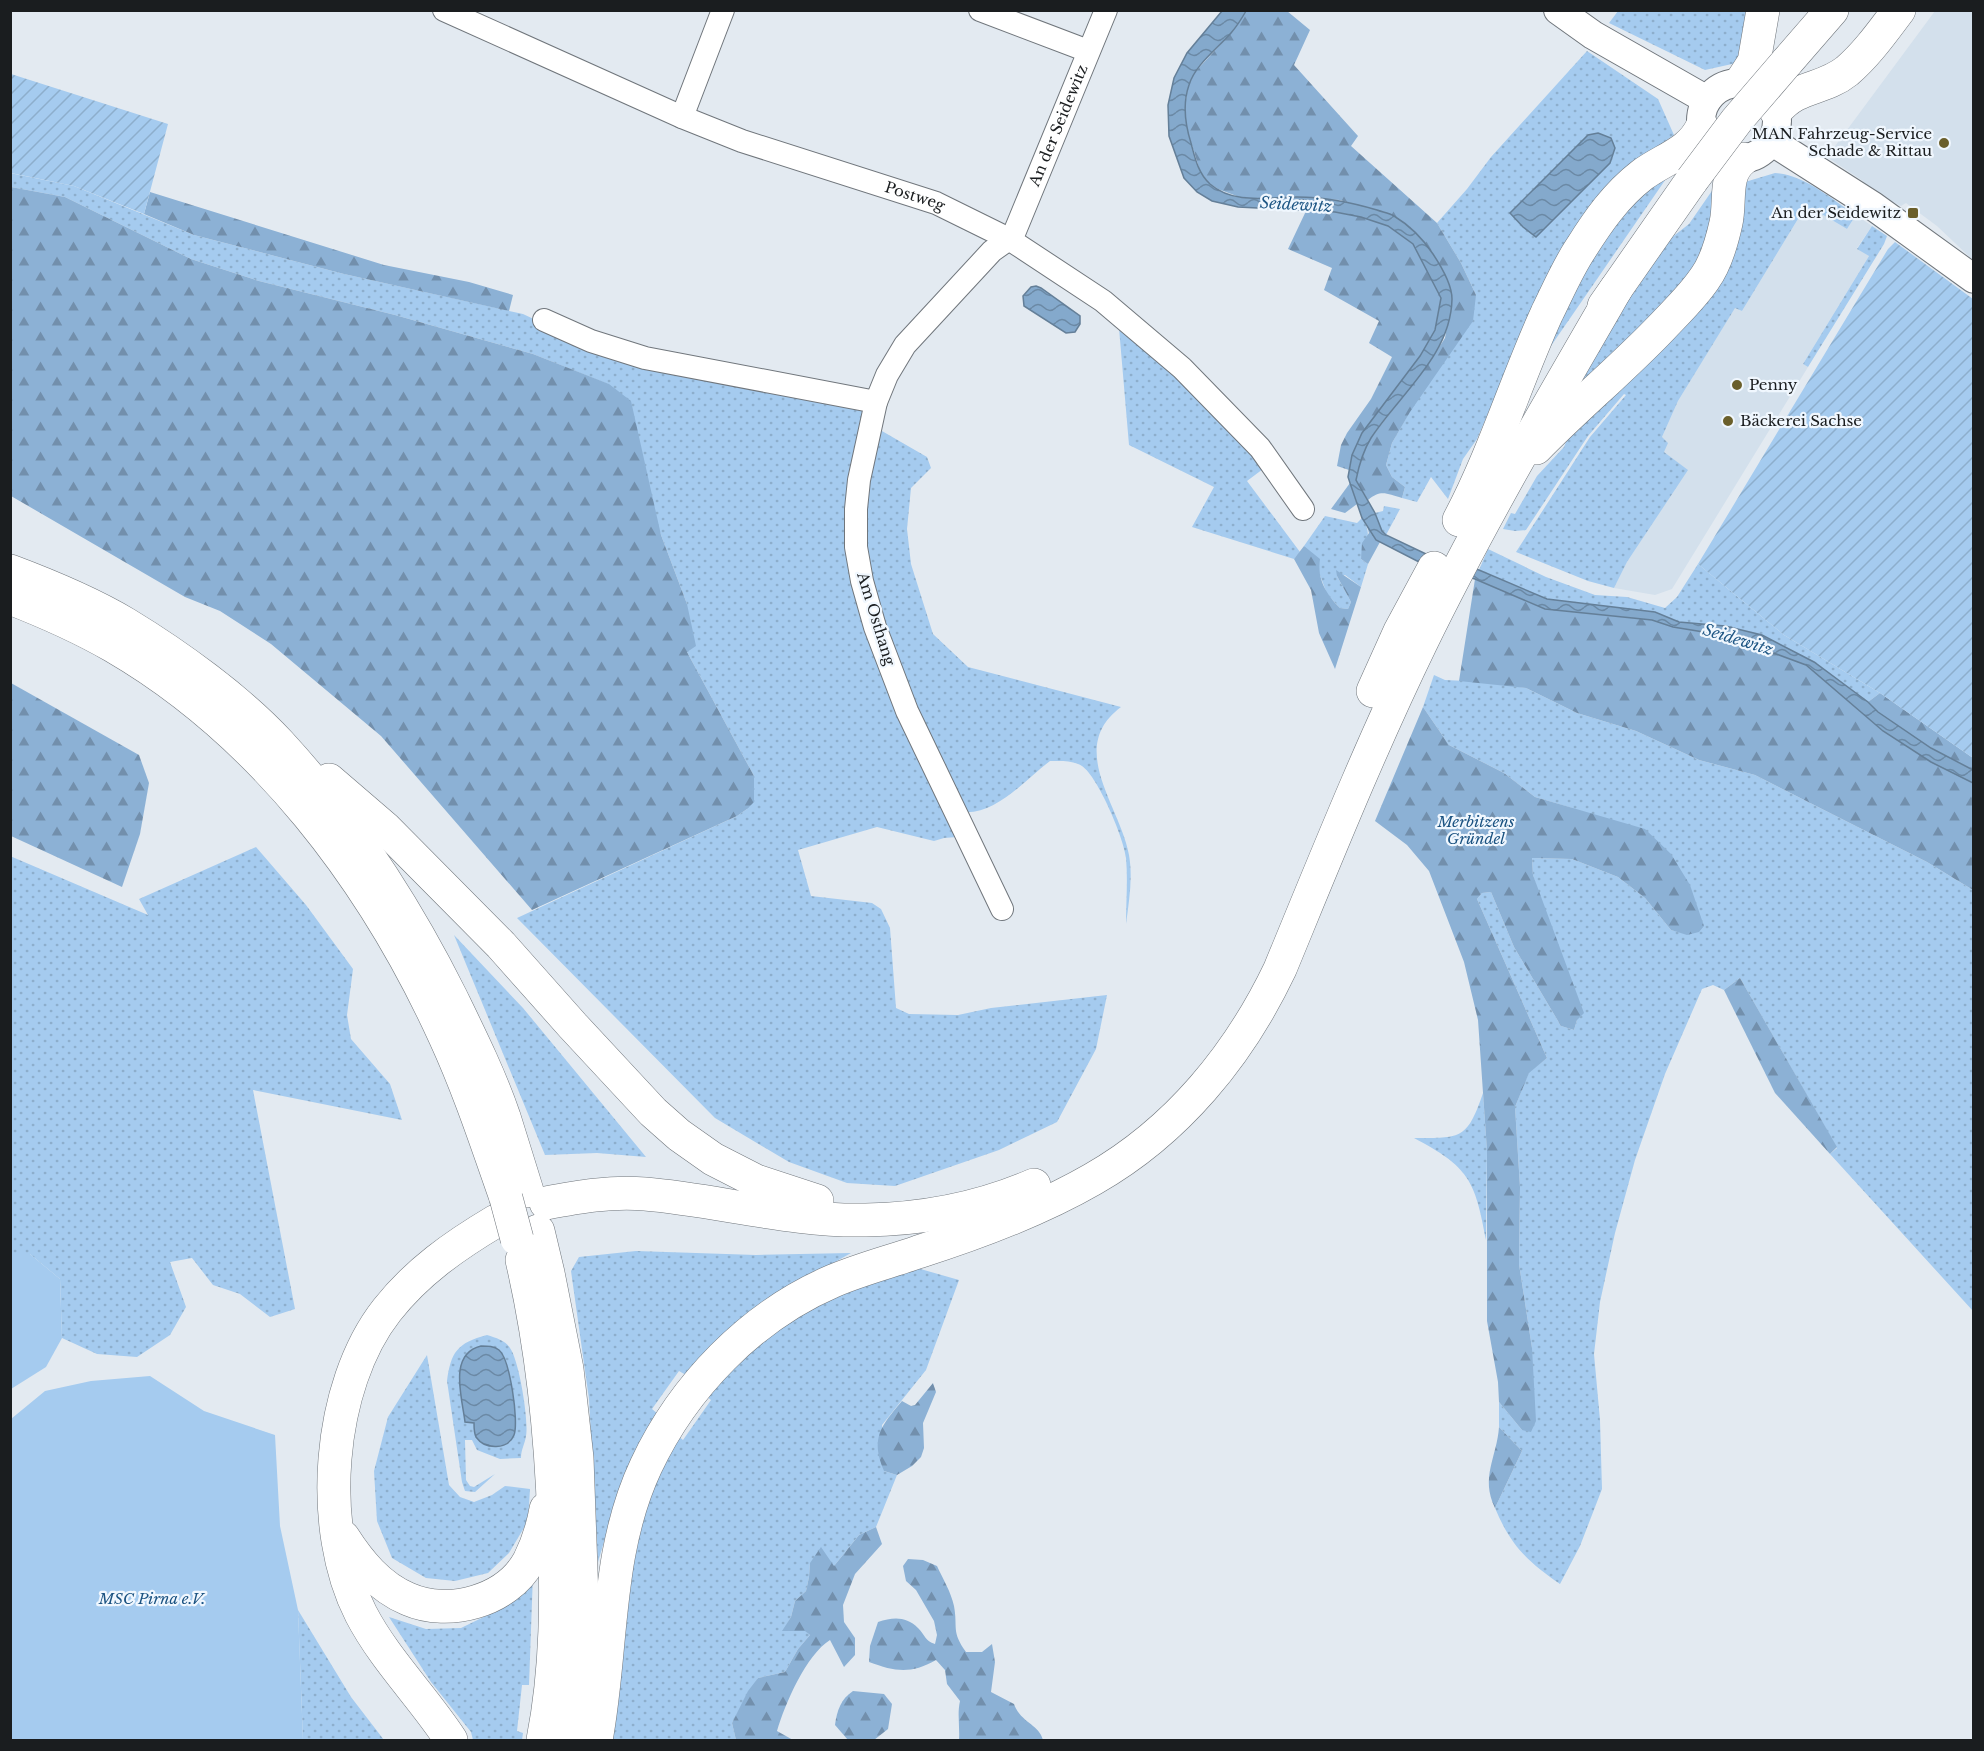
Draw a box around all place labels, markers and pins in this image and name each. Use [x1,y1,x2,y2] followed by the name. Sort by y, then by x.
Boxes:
[1752,124,1932,160] place label: MAN Fahrzeug-Service Schade & Rittau
[1937,136,1951,150] marker: MAN Fahrzeug-Service Schade & Rittau
[1770,203,1901,222] place label: An der Seidewitz
[1906,206,1920,220] marker: An der Seidewitz
[1749,375,1798,394] place label: Penny
[1730,378,1744,392] marker: Penny
[1740,411,1862,430] place label: Bäckerei Sachse
[1721,414,1735,428] marker: Bäckerei Sachse

